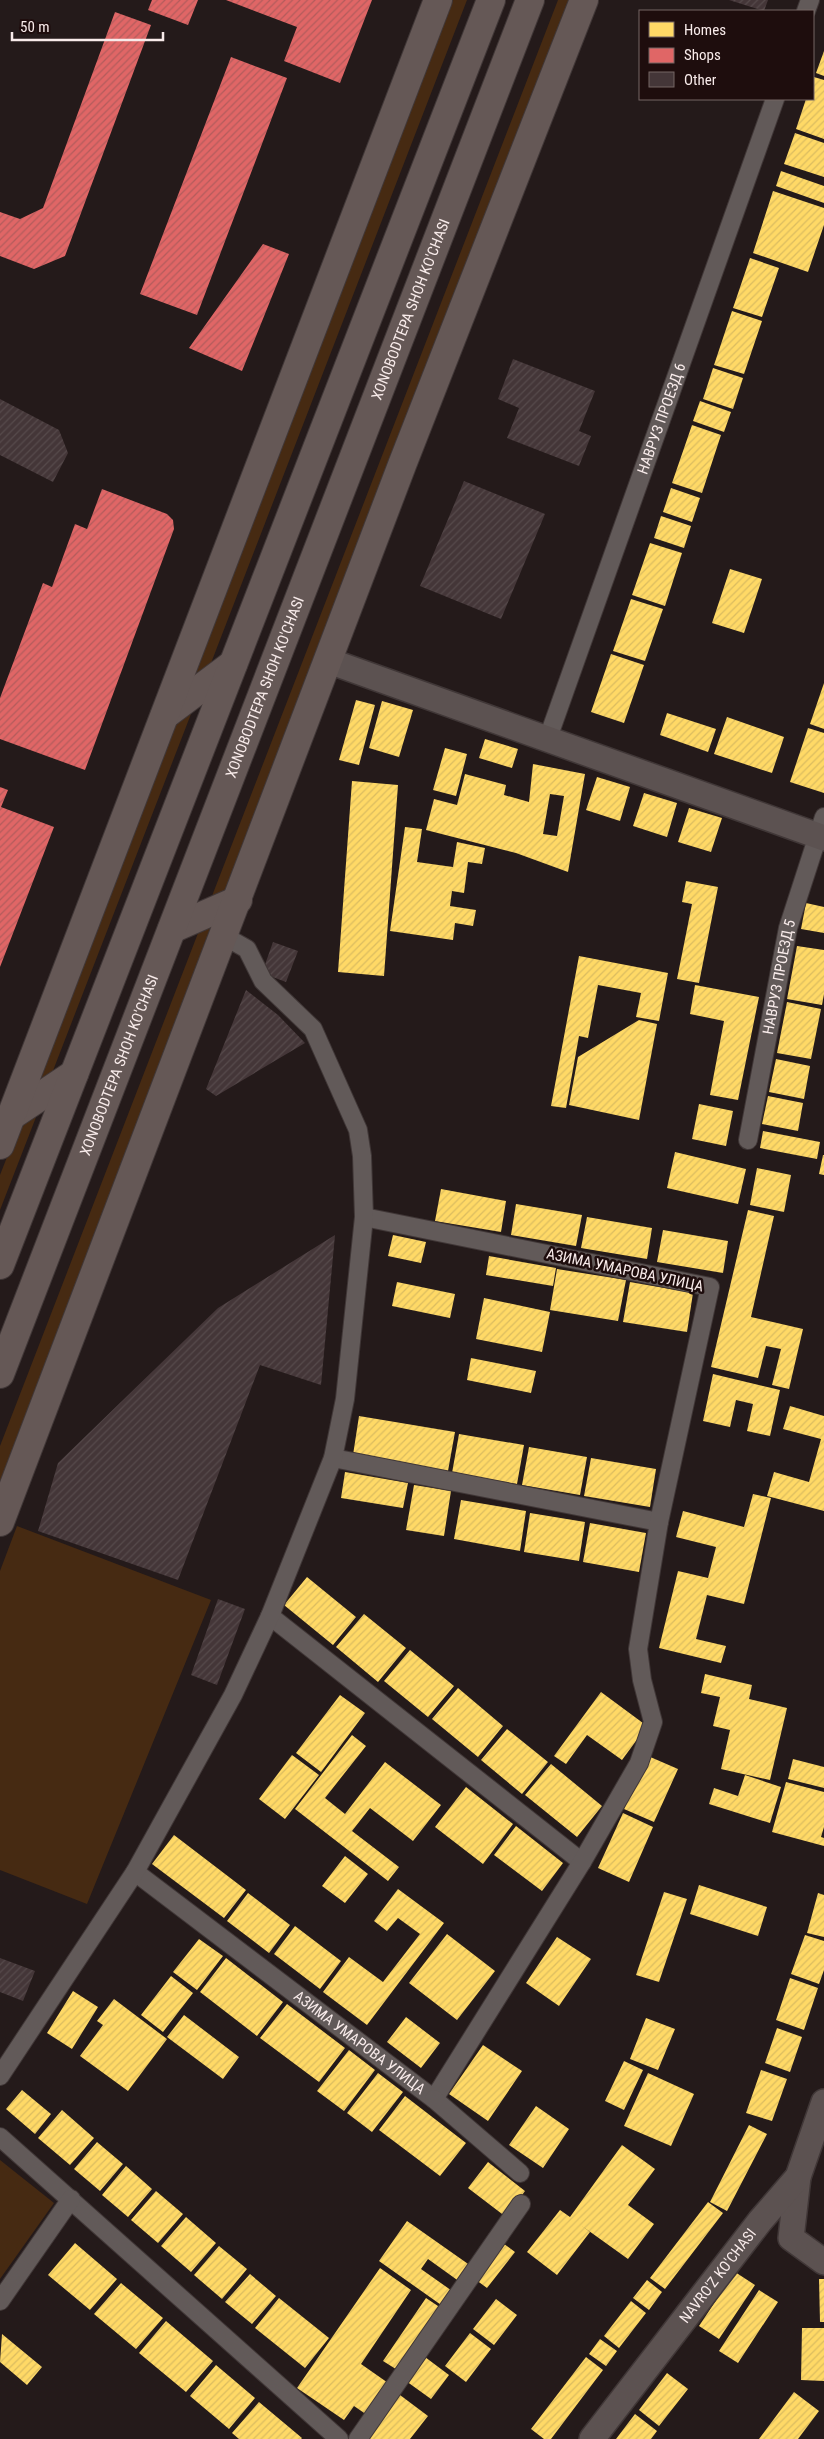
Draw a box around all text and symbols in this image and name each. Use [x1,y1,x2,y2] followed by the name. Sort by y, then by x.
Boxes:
[12,10,164,42] scale bar
[639,10,814,100] legend
[20,18,50,36] text: 50 m
[684,21,726,39] text: Homes
[684,46,721,64] text: Shops
[684,71,717,89] text: Other
[368,216,454,402] street label: XONOBODTEPA SHOH KO'CHASI
[633,361,689,477] street label: НАВРУЗ ПРОЕЗД 6
[222,594,308,780] street label: XONOBODTEPA SHOH KO'CHASI
[759,917,799,1036] street label: НАВРУЗ ПРОЕЗД 5
[76,972,162,1158] street label: XONOBODTEPA SHOH KO'CHASI
[545,1245,705,1296] street label: АЗИМА УМАРОВА УЛИЦА
[290,1987,429,2098] street label: АЗИМА УМАРОВА УЛИЦА
[676,2225,760,2327] street label: NAVRO'Z KO'CHASI

